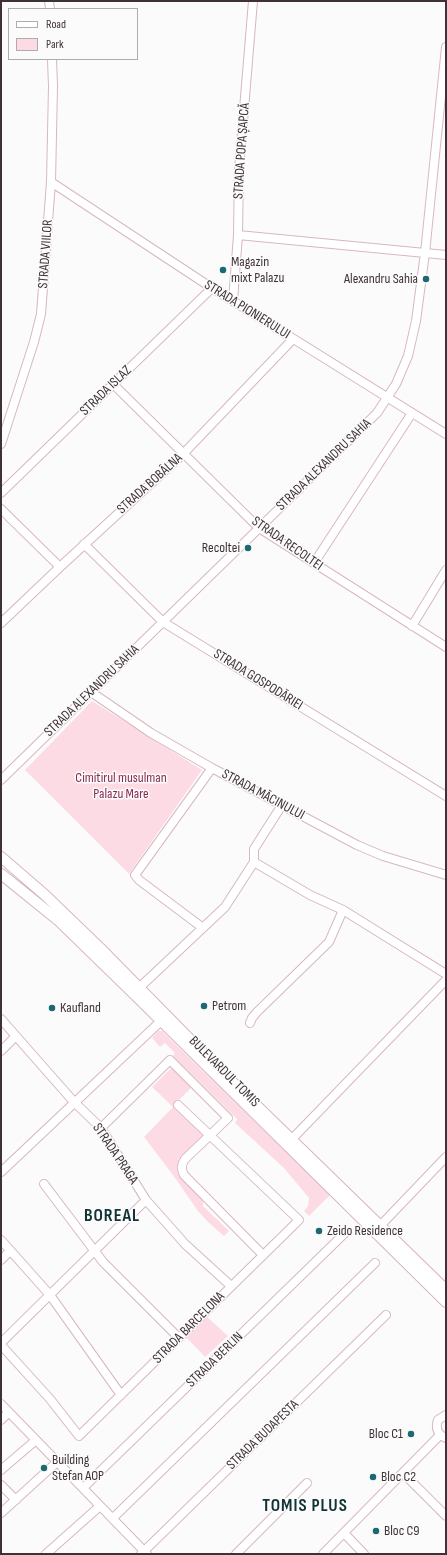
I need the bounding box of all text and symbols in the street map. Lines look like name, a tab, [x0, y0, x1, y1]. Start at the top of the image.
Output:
legend	[8, 8, 138, 60]
text: Road	[46, 17, 66, 32]
text: Park	[46, 37, 64, 52]
street label: STRADA POPA ȘAPCĂ	[230, 102, 254, 200]
street label: STRADA VIILOR	[35, 219, 57, 289]
place label: Magazin mixt Palazu	[231, 254, 284, 286]
marker: Magazin mixt Palazu	[218, 265, 228, 275]
place label: Alexandru Sahia	[344, 271, 418, 287]
marker: Alexandru Sahia	[421, 274, 431, 284]
street label: STRADA PIONIERULUI	[201, 277, 293, 343]
street label: STRADA ISLAZ	[77, 362, 135, 420]
street label: STRADA ALEXANDRU SAHIA	[273, 415, 375, 515]
street label: STRADA BOBÂLNA	[114, 450, 186, 518]
street label: STRADA RECOLTEI	[248, 513, 326, 575]
place label: Recoltei	[202, 540, 240, 556]
marker: Recoltei	[243, 543, 253, 553]
street label: STRADA ALEXANDRU SAHIA	[41, 641, 143, 741]
street label: STRADA GOSPODĂRIEI	[210, 646, 306, 714]
street label: STRADA MĂCINULUI	[219, 766, 307, 824]
park label: Cimitirul musulman Palazu Mare	[75, 770, 167, 802]
place label: Petrom	[212, 998, 246, 1014]
place label: Kaufland	[60, 1000, 101, 1016]
marker: Petrom	[199, 1001, 209, 1011]
marker: Kaufland	[47, 1003, 57, 1013]
street label: BULEVARDUL TOMIS	[185, 1033, 263, 1111]
street label: STRADA PRAGA	[88, 1120, 142, 1188]
district label: BOREAL	[84, 1205, 140, 1227]
place label: Zeido Residence	[327, 1223, 403, 1239]
marker: Zeido Residence	[314, 1226, 324, 1236]
street label: STRADA BARCELONA	[149, 1288, 229, 1368]
street label: STRADA BERLIN	[183, 1329, 247, 1391]
street label: STRADA BUDAPESTA	[224, 1397, 302, 1473]
place label: Bloc C1	[369, 1426, 403, 1442]
marker: Bloc C1	[406, 1429, 416, 1439]
place label: Building Stefan AOP	[52, 1452, 104, 1484]
marker: Building Stefan AOP	[39, 1463, 49, 1473]
place label: Bloc C2	[381, 1469, 416, 1485]
marker: Bloc C2	[368, 1472, 378, 1482]
district label: TOMIS PLUS	[262, 1495, 348, 1517]
place label: Bloc C9	[384, 1523, 419, 1539]
marker: Bloc C9	[371, 1526, 381, 1536]

